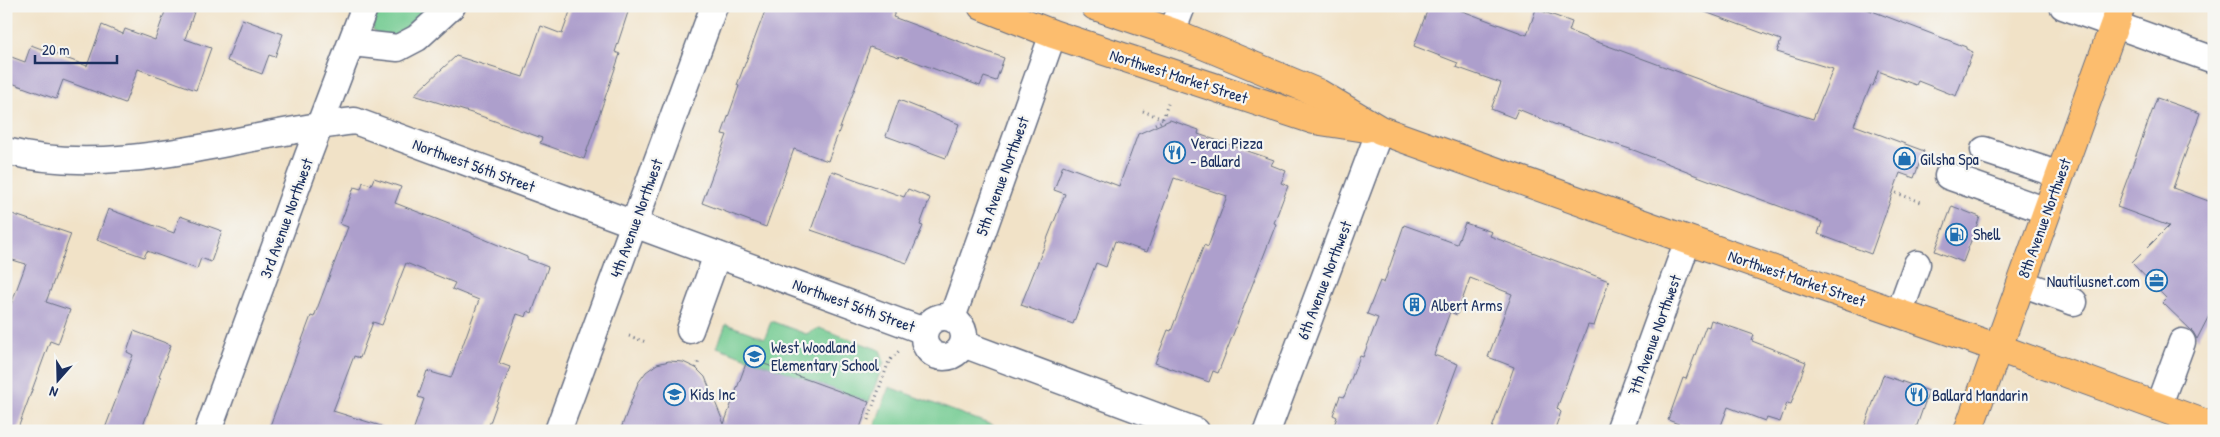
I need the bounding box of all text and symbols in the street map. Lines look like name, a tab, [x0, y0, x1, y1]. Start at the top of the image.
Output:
scale bar	[35, 32, 118, 64]
text: 20 m	[42, 39, 69, 60]
street label: Northwest Market Street	[1107, 43, 1251, 109]
street label: 5th Avenue Northwest	[970, 113, 1034, 239]
place label: Veraci Pizza - Ballard	[1190, 132, 1263, 172]
street label: Northwest 56th Street	[410, 133, 539, 198]
restaurant icon: Veraci Pizza - Ballard	[1162, 140, 1186, 164]
shop icon: Gilsha Spa	[1892, 147, 1916, 171]
place label: Gilsha Spa	[1920, 148, 1979, 170]
street label: 3rd Avenue Northwest	[254, 154, 318, 281]
street label: 4th Avenue Northwest	[604, 155, 668, 280]
street label: 8th Avenue Northwest	[2012, 155, 2076, 281]
street label: 6th Avenue Northwest	[1291, 217, 1357, 342]
fuel station icon: Shell	[1945, 222, 1969, 246]
place label: Shell	[1973, 223, 2000, 245]
street label: Northwest Market Street	[1725, 244, 1869, 312]
office icon: Nautilusnet.com	[2144, 269, 2168, 293]
place label: Nautilusnet.com	[2047, 270, 2140, 292]
street label: 7th Avenue Northwest	[1622, 271, 1686, 398]
street label: Northwest 56th Street	[790, 273, 919, 338]
building icon: Albert Arms	[1403, 293, 1427, 317]
place label: Albert Arms	[1431, 294, 1502, 316]
place label: West Woodland Elementary School	[771, 336, 880, 376]
school or university icon: West Woodland Elementary School	[743, 344, 767, 368]
north arrow	[32, 354, 82, 404]
text: N	[46, 382, 60, 403]
school or university icon: Kids Inc	[662, 382, 686, 406]
place label: Kids Inc	[690, 383, 736, 405]
restaurant icon: Ballard Mandarin	[1904, 383, 1928, 407]
place label: Ballard Mandarin	[1932, 384, 2028, 406]

